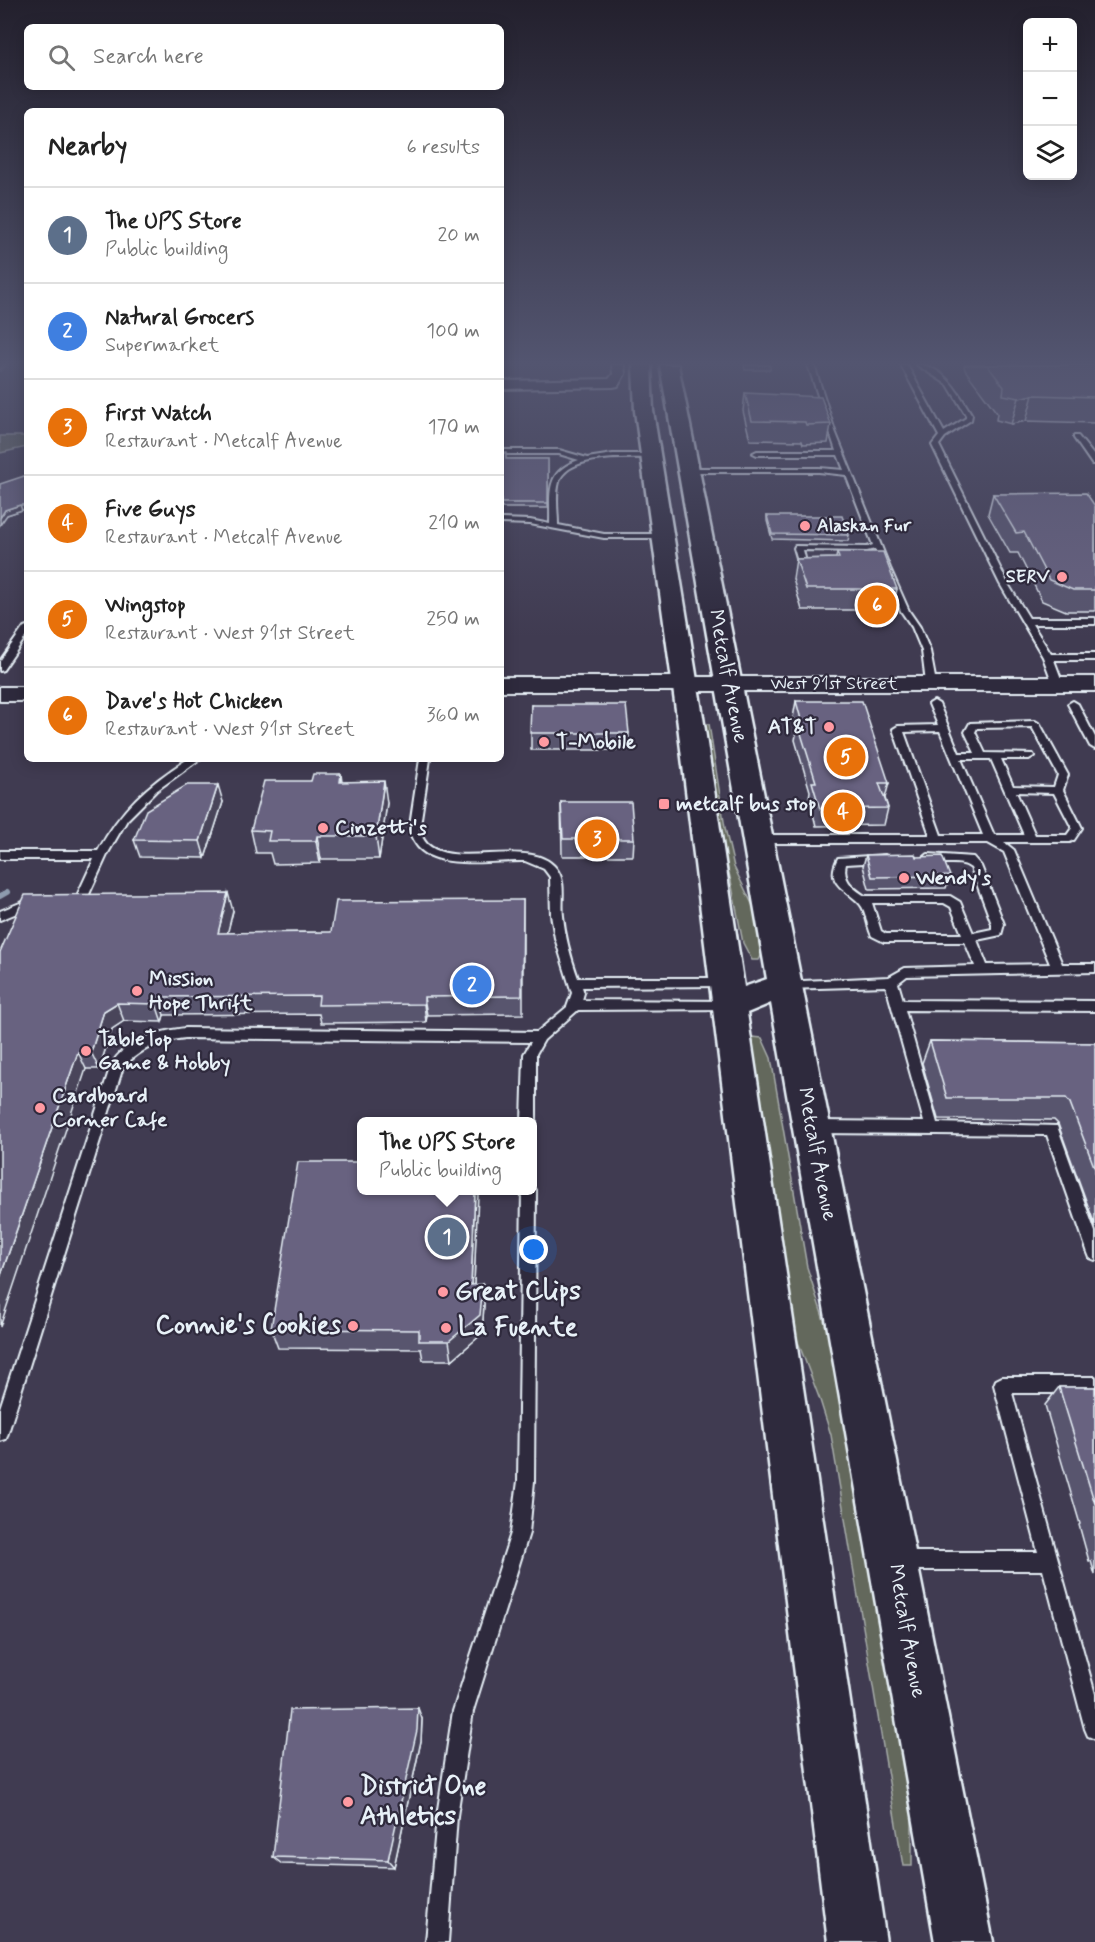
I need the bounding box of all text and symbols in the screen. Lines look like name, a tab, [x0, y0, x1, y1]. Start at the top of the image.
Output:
map controls	[1023, 18, 1077, 180]
button: +	[1023, 18, 1077, 72]
search box	[24, 24, 504, 90]
icon: search	[45, 41, 78, 74]
text: Search here	[93, 43, 204, 71]
button: −	[1023, 72, 1077, 126]
button: layers	[1023, 126, 1077, 180]
text: Nearby	[48, 130, 127, 164]
text: 6 results	[407, 134, 480, 161]
text: The UPS Store	[105, 208, 242, 236]
text: 1	[63, 222, 72, 249]
text: 20 m	[437, 222, 480, 249]
text: Public building	[105, 236, 228, 263]
text: Natural Grocers	[105, 304, 254, 332]
text: 2	[63, 318, 72, 345]
text: 100 m	[426, 318, 480, 345]
text: Supermarket	[105, 332, 219, 359]
text: First Watch	[105, 400, 212, 428]
text: 3	[63, 414, 72, 441]
text: 170 m	[428, 414, 480, 441]
text: Restaurant · Metcalf Avenue	[105, 428, 342, 455]
text: Five Guys	[105, 496, 196, 524]
text: 4	[62, 510, 73, 537]
text: 210 m	[428, 510, 480, 537]
place label: Alaskan Fur	[817, 514, 912, 538]
marker: Alaskan Fur	[798, 519, 812, 533]
text: Restaurant · Metcalf Avenue	[105, 524, 342, 551]
place label: SERV	[1006, 565, 1050, 589]
marker: SERV	[1055, 570, 1069, 584]
pin: 6	[858, 582, 896, 628]
text: Wingstop	[105, 592, 186, 620]
text: 5	[62, 606, 74, 633]
text: 250 m	[426, 606, 480, 633]
street label: Metcalf Avenue	[701, 607, 755, 745]
text: Restaurant · West 91st Street	[105, 620, 355, 647]
street label: West 91st Street	[770, 672, 898, 696]
text: Dave's Hot Chicken	[105, 688, 283, 716]
text: 6	[62, 702, 73, 729]
text: 360 m	[427, 702, 480, 729]
place label: AT&T	[768, 713, 817, 741]
text: Restaurant · West 91st Street	[105, 716, 355, 743]
marker: AT&T	[822, 720, 836, 734]
place label: T-Mobile	[556, 728, 636, 756]
pin: 5	[826, 734, 866, 780]
marker: T-Mobile	[537, 735, 551, 749]
place label: metcalf bus stop	[676, 790, 817, 818]
pin: 4	[824, 790, 862, 834]
marker: metcalf bus stop	[657, 797, 671, 811]
place label: Cinzetti's	[335, 814, 428, 842]
pin: 3	[578, 816, 616, 862]
marker: Cinzetti's	[316, 821, 330, 835]
place label: Wendy's	[915, 864, 992, 892]
marker: Wendy's	[897, 871, 911, 885]
pin: 2	[452, 962, 492, 1008]
place label: Mission Hope Thrift	[149, 965, 253, 1017]
marker: Mission Hope Thrift	[130, 984, 144, 998]
place label: TableTop Game & Hobby	[98, 1025, 231, 1077]
marker: TableTop Game & Hobby	[79, 1044, 93, 1058]
place label: Cardboard Corner Cafe	[52, 1082, 168, 1134]
street label: Metcalf Avenue	[790, 1085, 844, 1223]
marker: Cardboard Corner Cafe	[33, 1101, 47, 1115]
popup	[357, 1117, 537, 1195]
text: The UPS Store	[379, 1129, 515, 1157]
text: Public building	[379, 1157, 502, 1184]
pin: 1	[428, 1214, 466, 1260]
your location	[519, 1235, 548, 1264]
place label: Great Clips	[455, 1275, 581, 1309]
marker: Great Clips	[436, 1285, 450, 1299]
place label: Connie's Cookies	[155, 1309, 342, 1343]
place label: La Fuente	[458, 1311, 578, 1345]
marker: Connie's Cookies	[346, 1319, 360, 1333]
marker: La Fuente	[439, 1321, 453, 1335]
street label: Metcalf Avenue	[881, 1562, 933, 1700]
place label: District One Athletics	[360, 1770, 487, 1834]
marker: District One Athletics	[341, 1795, 355, 1809]

